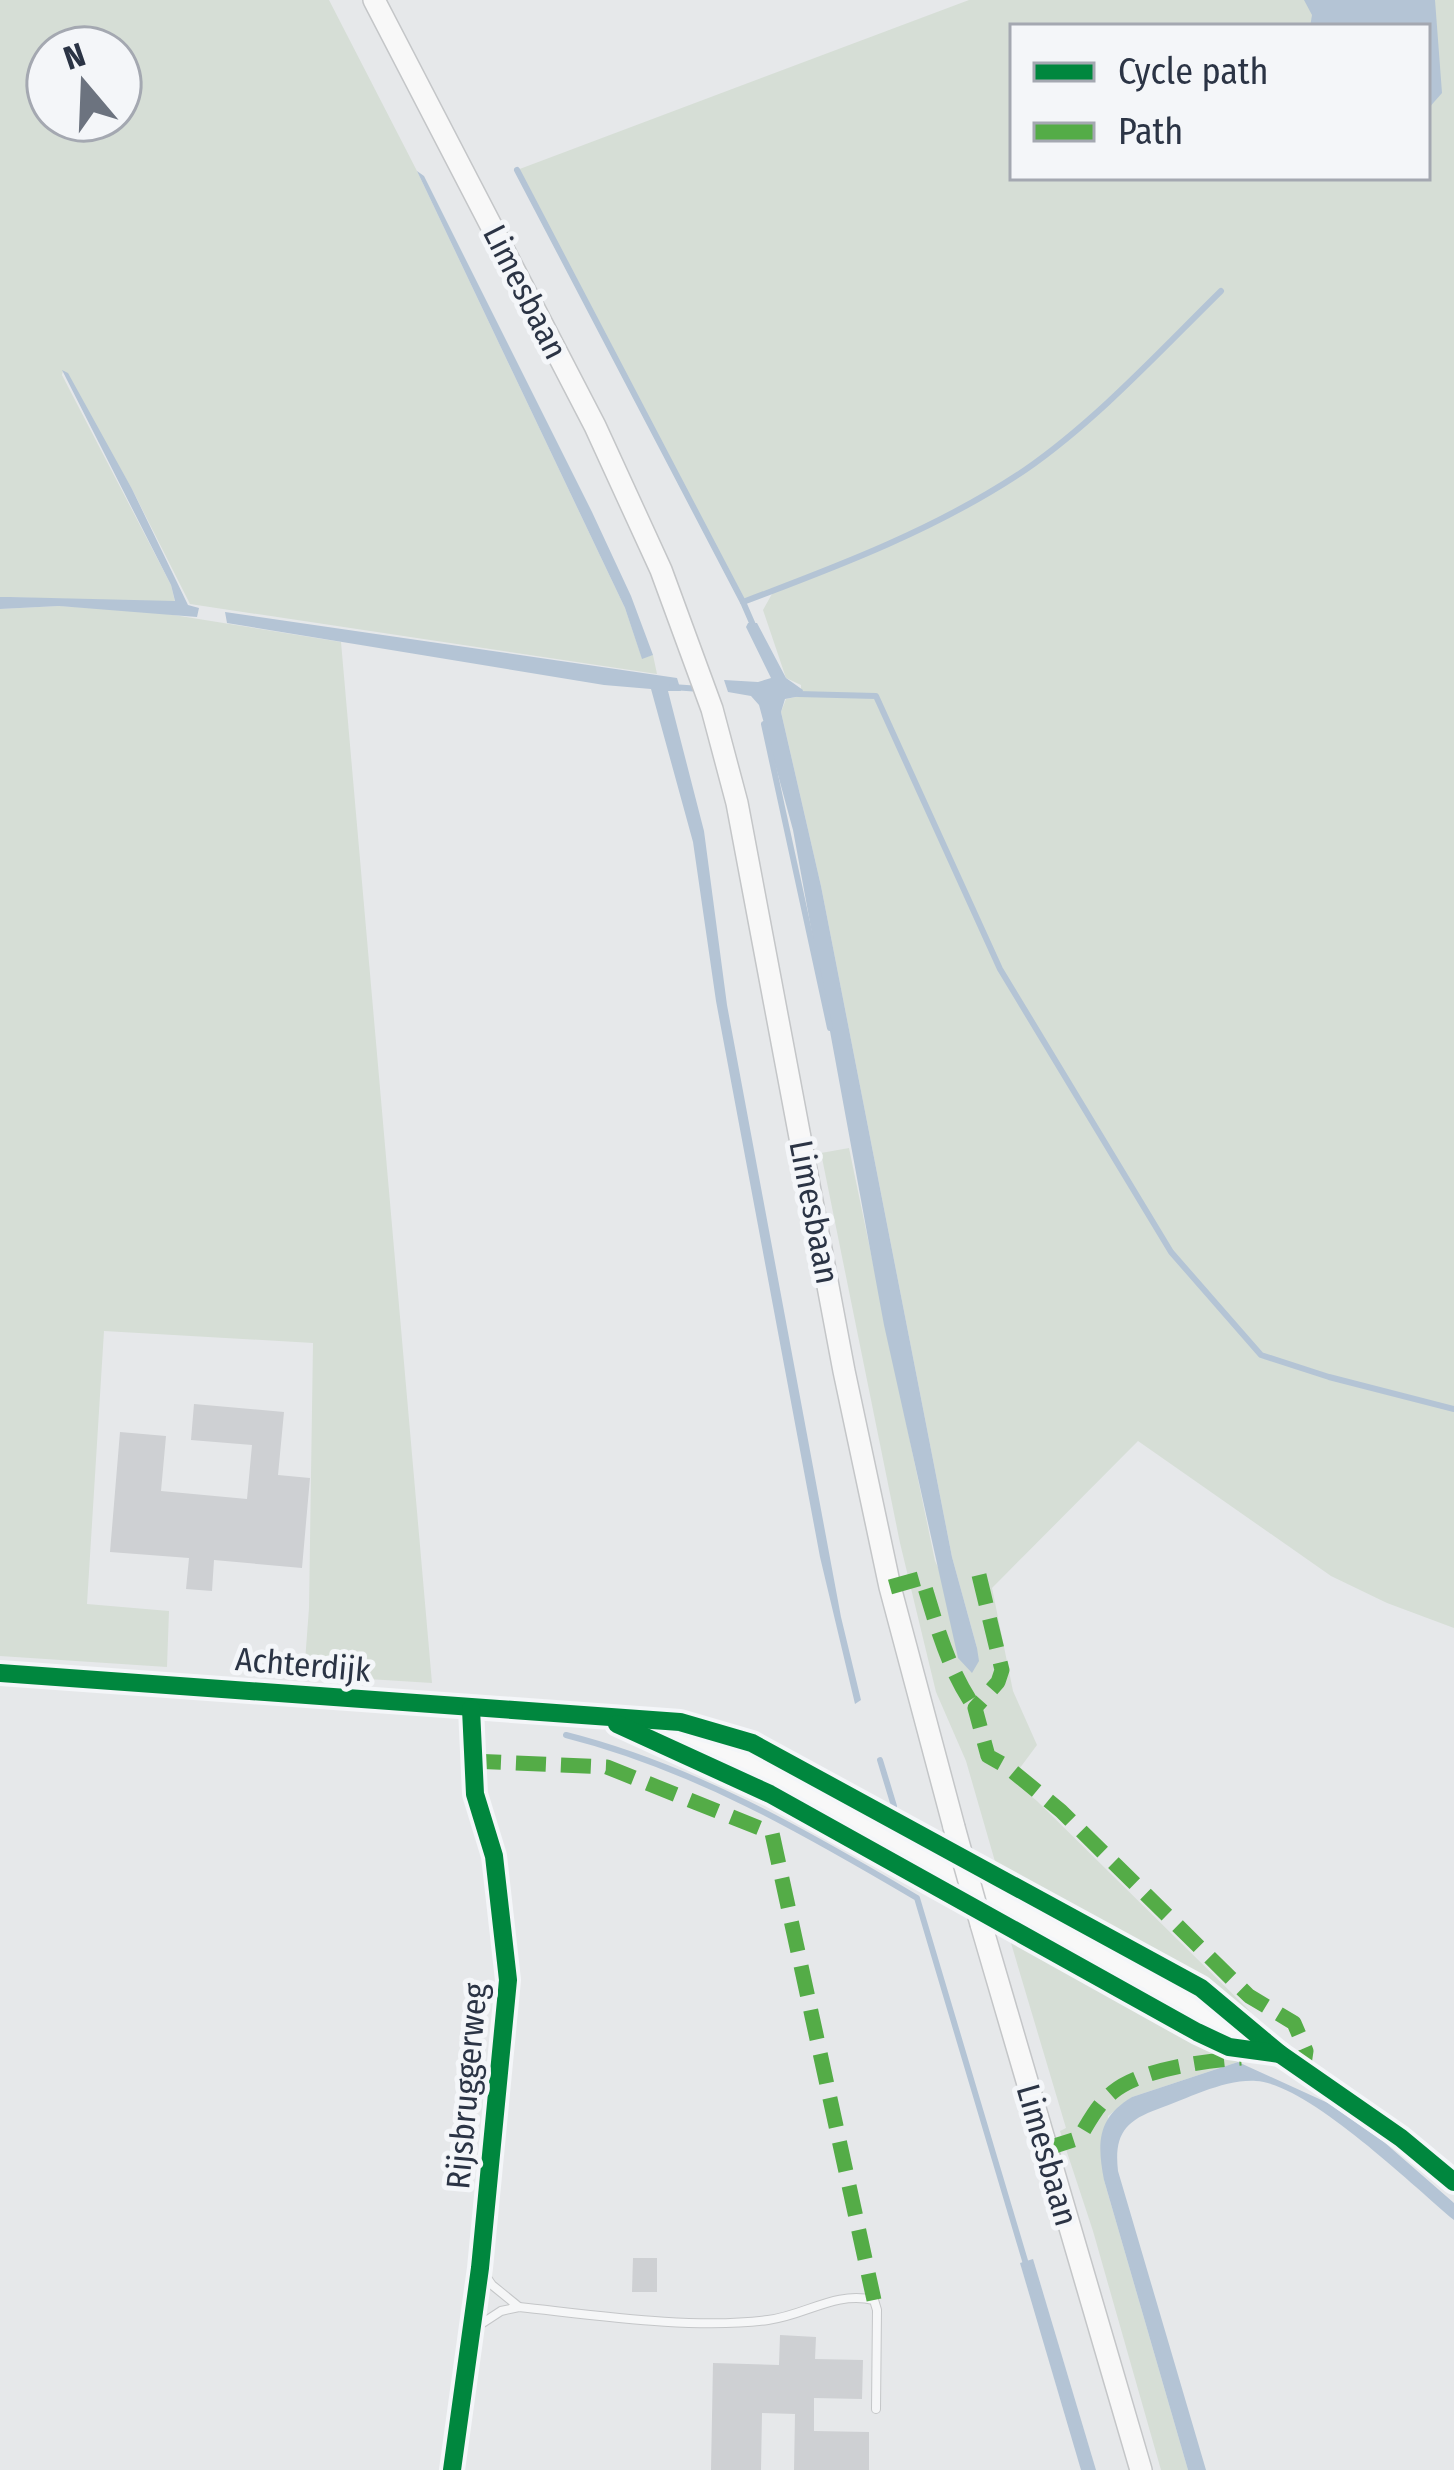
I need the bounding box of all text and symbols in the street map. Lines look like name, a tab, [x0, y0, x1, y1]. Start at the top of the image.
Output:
north arrow	[24, 24, 144, 144]
legend	[1010, 24, 1430, 180]
text: N	[59, 34, 90, 79]
text: Cycle path	[1118, 50, 1269, 94]
text: Path	[1118, 110, 1183, 154]
street label: Limesbaan	[474, 218, 576, 366]
street label: Limesbaan	[780, 1137, 848, 1287]
street label: Achterdijk	[234, 1639, 373, 1691]
street label: Rijsbruggerweg	[438, 1981, 496, 2191]
street label: Limesbaan	[1008, 2080, 1086, 2230]

